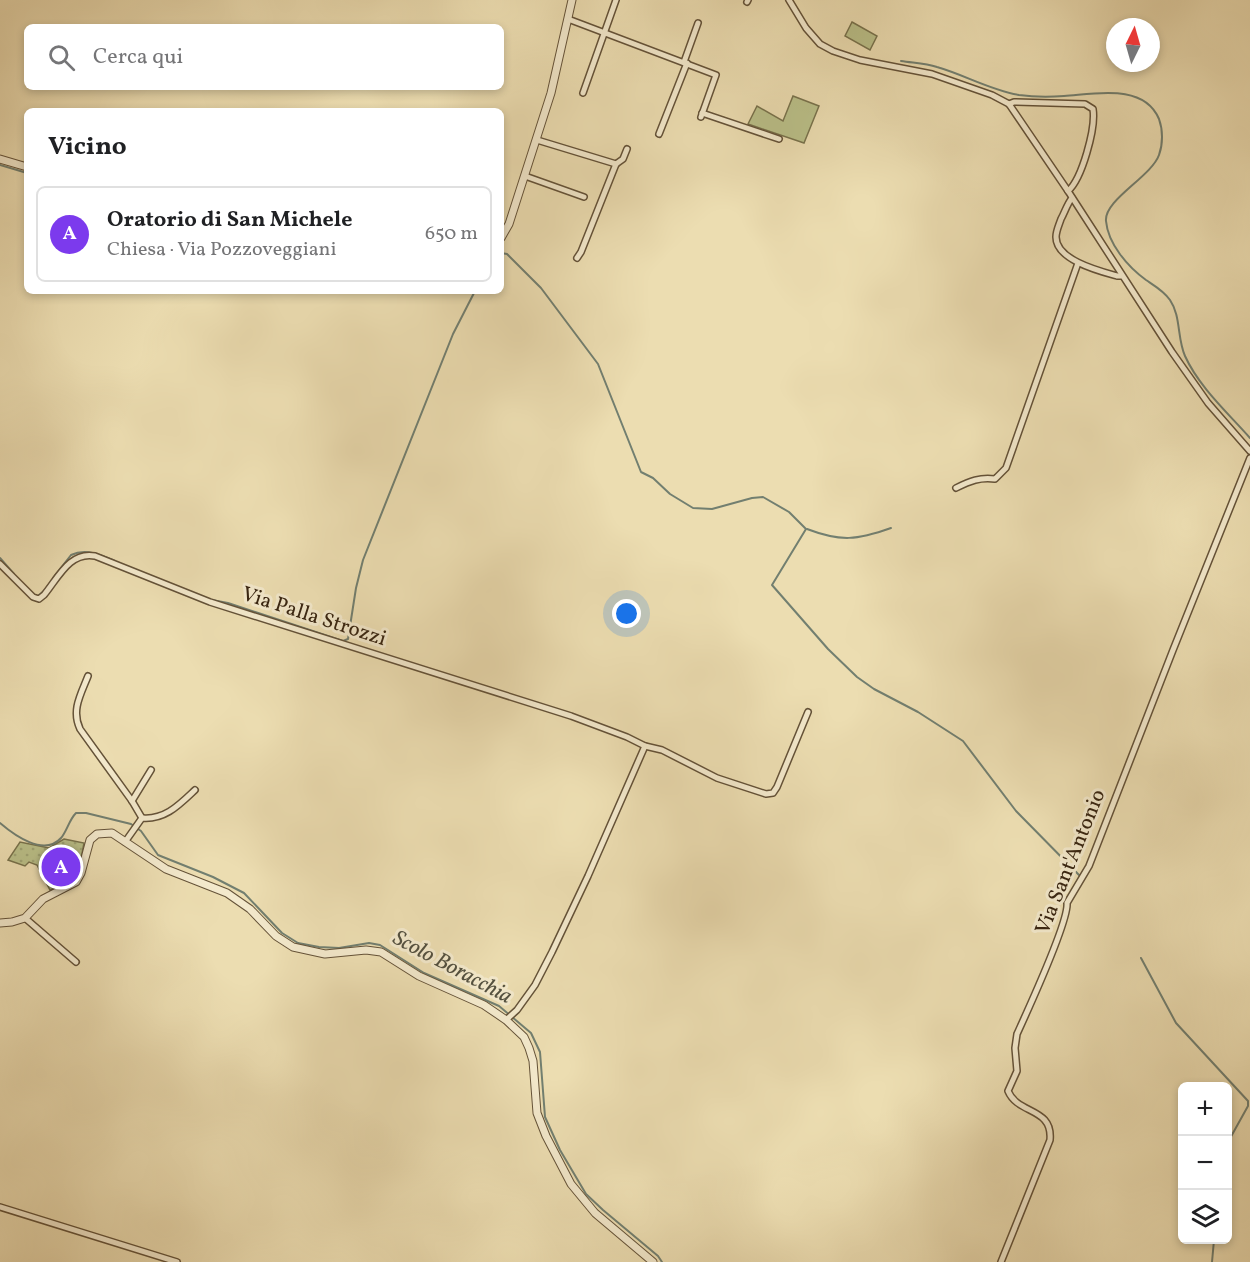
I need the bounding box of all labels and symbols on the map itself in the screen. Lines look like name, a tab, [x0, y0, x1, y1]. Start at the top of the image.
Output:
north arrow	[1106, 18, 1160, 72]
street label: Via Palla Strozzi	[238, 580, 390, 654]
your location	[612, 599, 641, 628]
street label: Via Sant'Antonio	[1029, 785, 1113, 939]
pin: A	[42, 844, 80, 890]
water label: Scolo Boracchia	[387, 923, 517, 1013]

